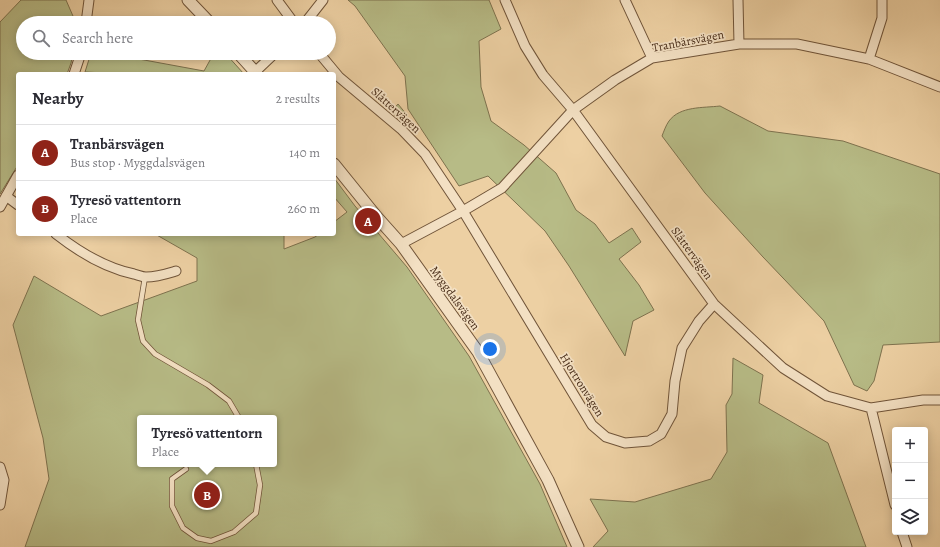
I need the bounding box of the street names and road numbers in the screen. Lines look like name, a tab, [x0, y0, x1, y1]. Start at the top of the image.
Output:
street label: Tranbärsvägen	[651, 26, 726, 56]
street label: Slåttervägen	[368, 83, 425, 137]
street label: Slåttervägen	[667, 223, 717, 283]
street label: Myggdalsvägen	[426, 263, 484, 334]
street label: Hjortronvägen	[556, 350, 608, 420]

